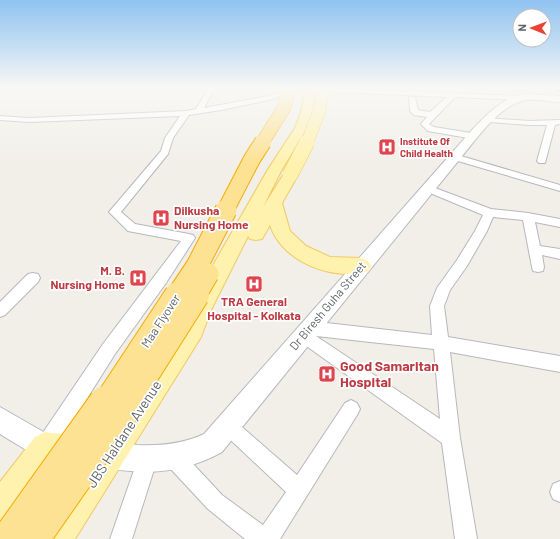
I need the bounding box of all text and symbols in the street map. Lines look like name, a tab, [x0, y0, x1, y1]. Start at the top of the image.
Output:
north arrow	[512, 8, 552, 48]
text: N	[515, 24, 528, 32]
place label: Institute Of Child Health	[400, 135, 453, 159]
hospital icon: Institute Of Child Health	[377, 137, 397, 157]
place label: Dilkusha Nursing Home	[174, 203, 249, 231]
hospital icon: Dilkusha Nursing Home	[151, 208, 171, 228]
street label: Dr Biresh Guha Street	[286, 258, 368, 353]
place label: M. B. Nursing Home	[51, 263, 125, 291]
hospital icon: M. B. Nursing Home	[128, 268, 148, 288]
hospital icon: TRA General Hospital - Kolkata	[244, 274, 264, 294]
street label: Maa Flyover	[138, 291, 183, 350]
place label: TRA General Hospital - Kolkata	[207, 294, 301, 322]
place label: Good Samaritan Hospital	[340, 357, 439, 390]
hospital icon: Good Samaritan Hospital	[317, 364, 337, 384]
street label: JBS Haldane Avenue	[83, 377, 165, 491]

